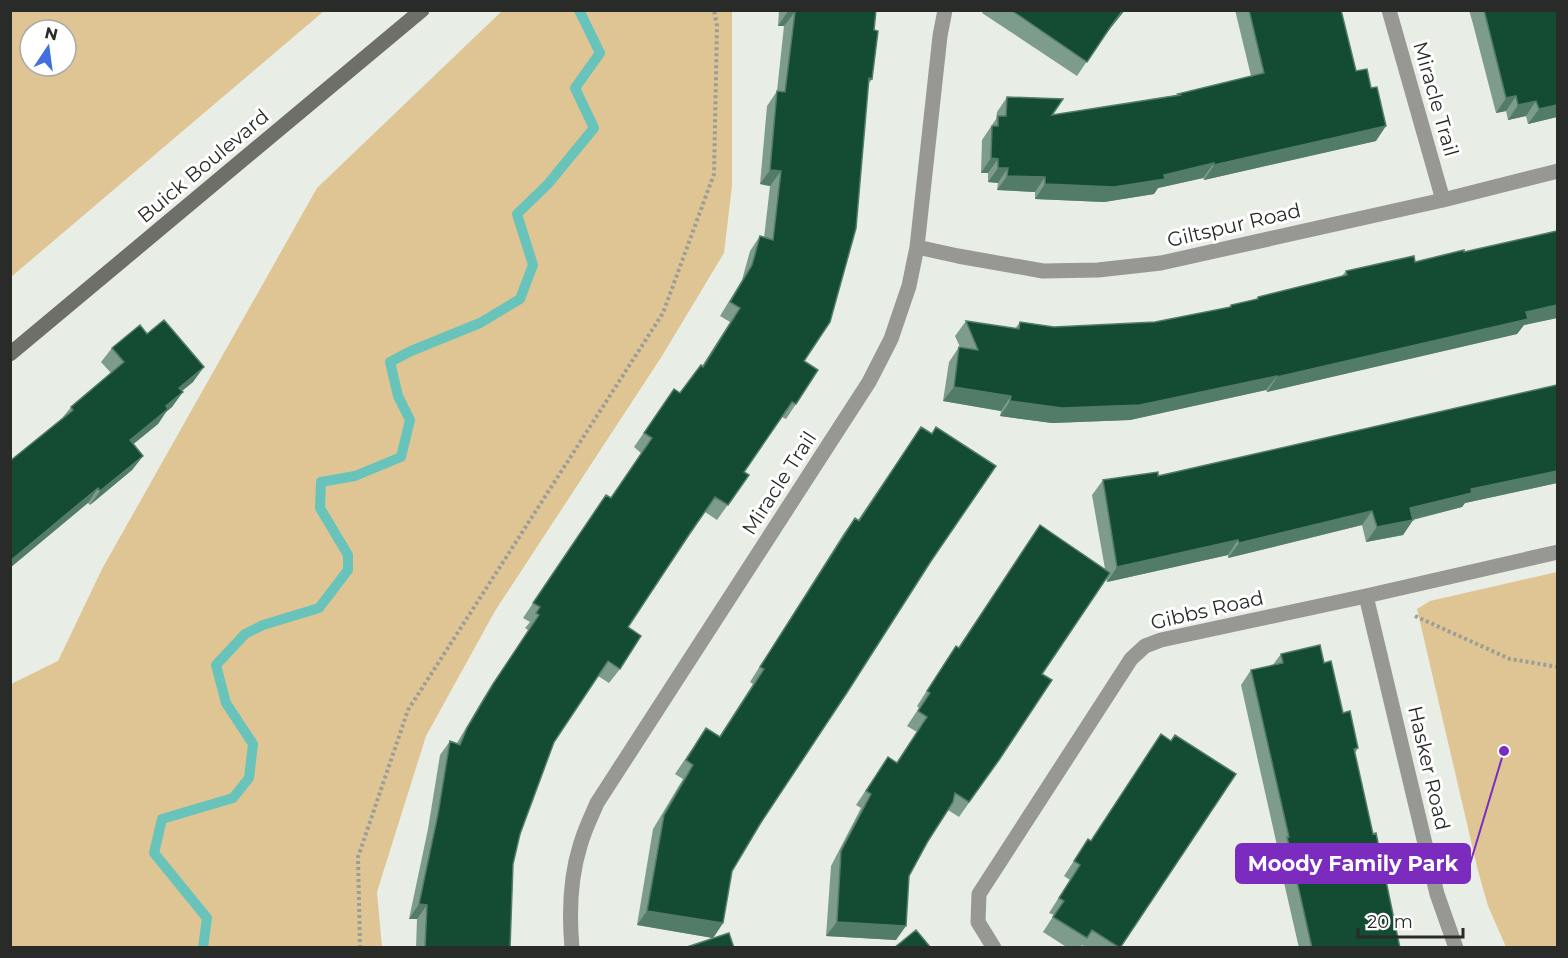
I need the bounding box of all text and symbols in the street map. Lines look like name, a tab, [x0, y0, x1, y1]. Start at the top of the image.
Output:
north arrow	[18, 18, 78, 78]
text: N	[43, 23, 60, 45]
street label: Miracle Trail	[1408, 39, 1464, 159]
street label: Buick Boulevard	[132, 104, 274, 228]
street label: Giltspur Road	[1165, 198, 1303, 252]
street label: Miracle Trail	[737, 427, 821, 539]
street label: Gibbs Road	[1148, 585, 1266, 635]
street label: Hasker Road	[1403, 703, 1455, 833]
callout: Moody Family Park	[1236, 844, 1470, 883]
text: Moody Family Park	[1248, 851, 1459, 876]
scale bar	[1358, 901, 1463, 939]
text: 20 m	[1367, 911, 1413, 933]

